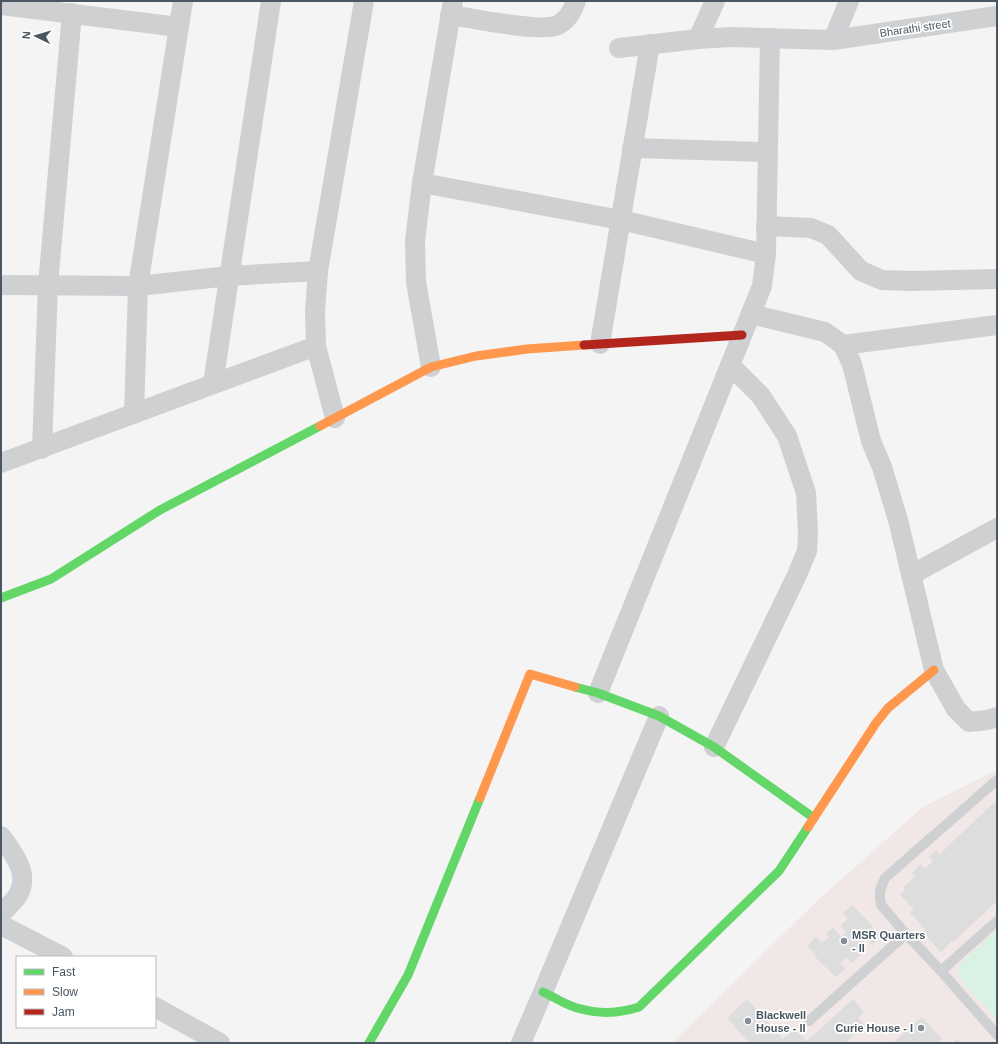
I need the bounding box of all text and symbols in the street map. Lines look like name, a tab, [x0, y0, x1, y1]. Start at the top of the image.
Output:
north arrow	[16, 16, 56, 56]
street label: Bharathi street	[879, 17, 951, 39]
text: N	[20, 31, 32, 40]
place label: MSR Quarters - II	[852, 929, 925, 954]
marker: MSR Quarters - II	[839, 936, 849, 946]
legend	[16, 956, 156, 1028]
text: Fast	[52, 965, 76, 979]
text: Slow	[52, 985, 78, 999]
text: Jam	[52, 1005, 75, 1019]
place label: Blackwell House - II	[756, 1009, 806, 1034]
marker: Blackwell House - II	[743, 1016, 753, 1026]
place label: Curie House - I	[835, 1022, 913, 1034]
marker: Curie House - I	[916, 1023, 926, 1033]

